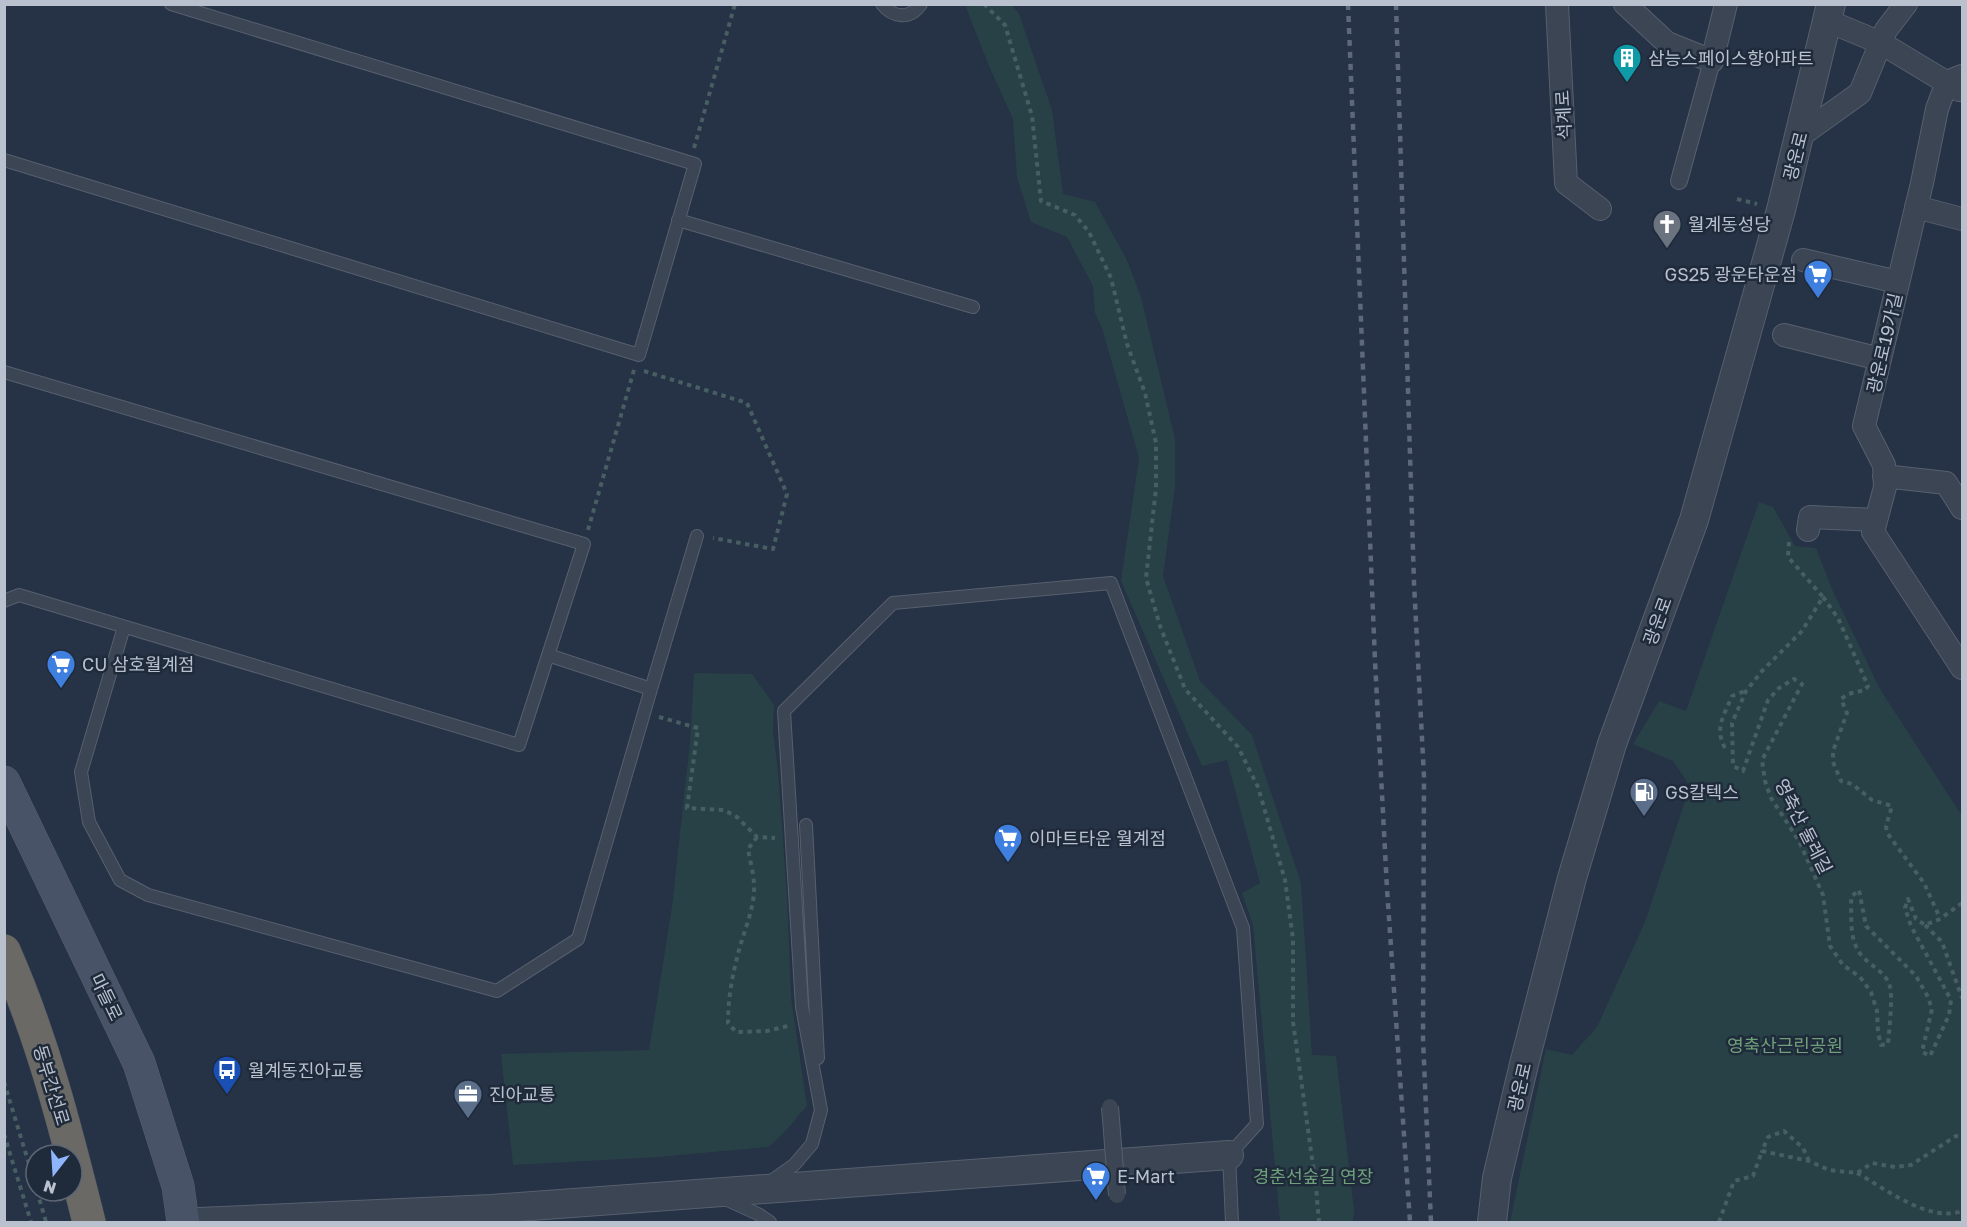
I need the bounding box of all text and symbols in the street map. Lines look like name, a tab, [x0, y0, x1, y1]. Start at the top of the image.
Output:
building icon: 삼능스페이스향아파트	[1611, 42, 1643, 84]
place label: 삼능스페이스향아파트	[1648, 47, 1814, 69]
street label: 석계로	[1551, 90, 1575, 140]
street label: 광운로	[1778, 129, 1812, 183]
church icon: 월계동성당	[1651, 208, 1683, 250]
place label: 월계동성당	[1688, 213, 1771, 235]
supermarket icon: GS25 광운타운점	[1802, 258, 1834, 300]
place label: GS25 광운타운점	[1665, 263, 1797, 285]
street label: 광운로19가길	[1862, 291, 1906, 395]
street label: 광운로	[1638, 594, 1676, 648]
supermarket icon: CU 삼호월계점	[45, 648, 77, 690]
place label: CU 삼호월계점	[82, 653, 195, 675]
street label: 영축산 둘레길	[1771, 775, 1837, 877]
fuel station icon: GS칼텍스	[1628, 776, 1660, 818]
place label: GS칼텍스	[1665, 781, 1739, 803]
supermarket icon: 이마트타운 월계점	[992, 822, 1024, 864]
place label: 이마트타운 월계점	[1029, 827, 1166, 849]
street label: 마들로	[86, 970, 128, 1024]
park label: 영축산근린공원	[1727, 1034, 1843, 1056]
street label: 동부간선로	[29, 1042, 75, 1128]
bus stop icon: 월계동진아교통	[211, 1054, 243, 1096]
place label: 월계동진아교통	[248, 1059, 364, 1081]
street label: 광운로	[1503, 1060, 1535, 1114]
office icon: 진아교통	[452, 1078, 484, 1120]
place label: 진아교통	[489, 1083, 555, 1105]
north arrow	[24, 1143, 84, 1203]
supermarket icon: E-Mart	[1080, 1160, 1112, 1202]
place label: E-Mart	[1117, 1165, 1175, 1187]
park label: 경춘선숲길 연장	[1253, 1165, 1373, 1187]
text: N	[41, 1176, 58, 1199]

